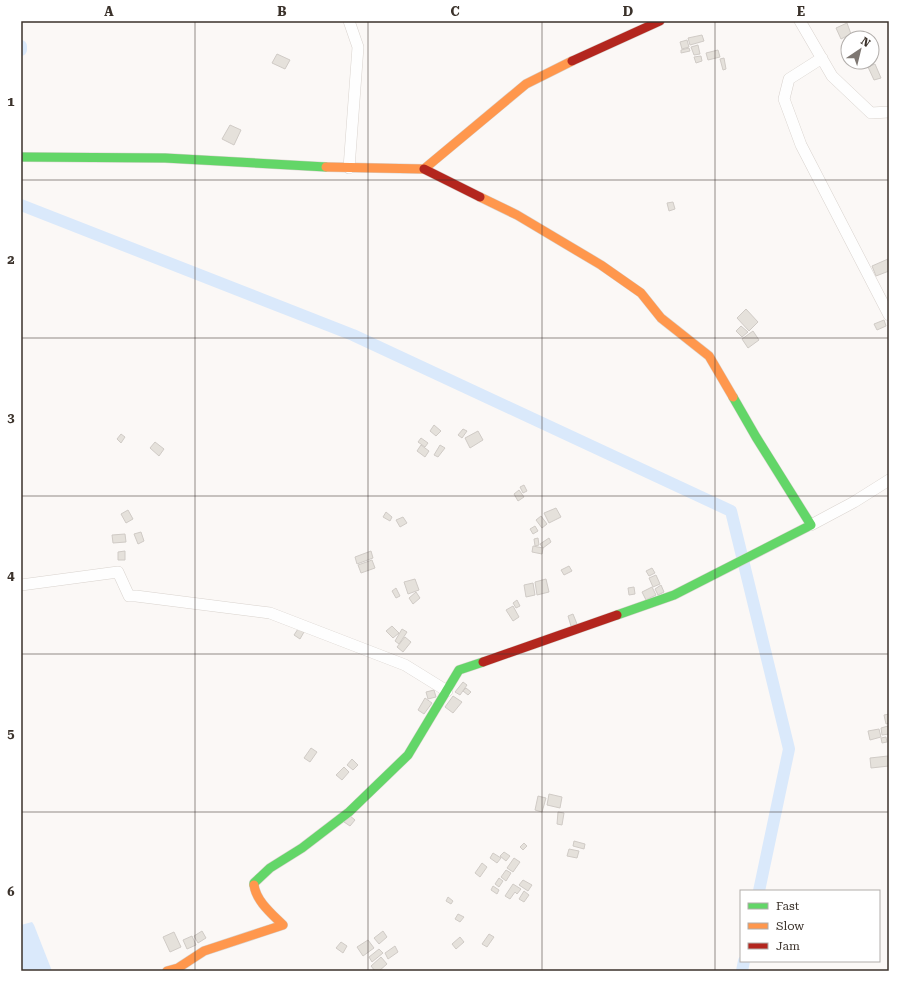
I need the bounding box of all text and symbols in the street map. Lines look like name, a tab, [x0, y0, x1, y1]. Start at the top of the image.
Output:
text: A	[104, 4, 114, 19]
text: B	[277, 4, 287, 19]
text: C	[450, 4, 460, 19]
text: D	[623, 4, 633, 19]
text: E	[797, 4, 805, 19]
north arrow	[840, 30, 880, 70]
text: N	[858, 34, 873, 50]
text: 1	[7, 94, 15, 109]
text: 2	[7, 252, 15, 267]
text: 3	[7, 410, 15, 425]
text: 4	[7, 568, 15, 583]
text: 5	[7, 726, 15, 741]
text: 6	[7, 884, 15, 899]
legend	[740, 890, 880, 962]
text: Fast	[776, 899, 800, 913]
text: Slow	[776, 919, 804, 933]
text: Jam	[776, 939, 800, 953]

